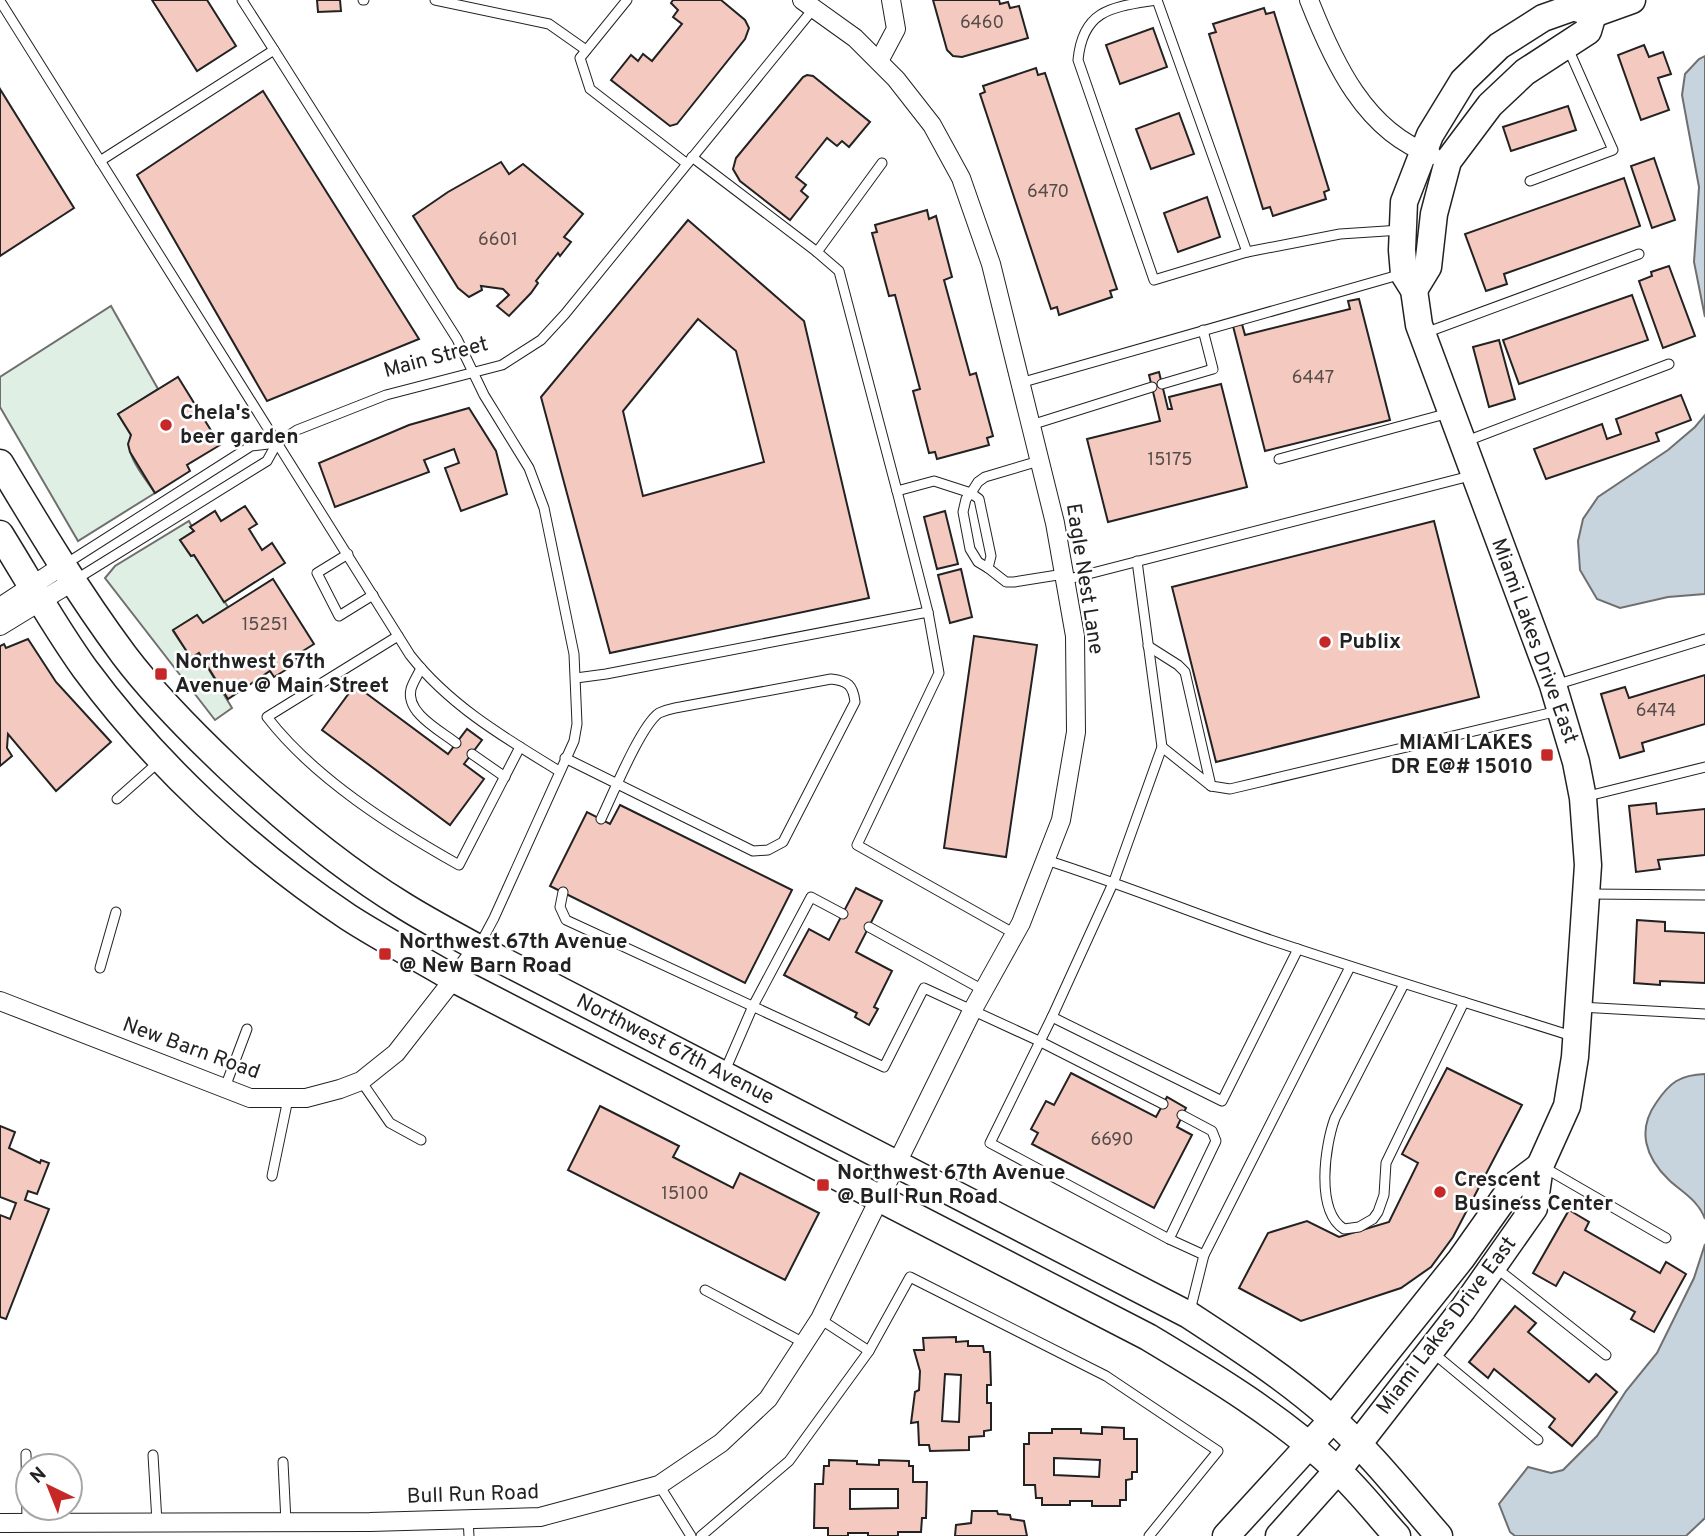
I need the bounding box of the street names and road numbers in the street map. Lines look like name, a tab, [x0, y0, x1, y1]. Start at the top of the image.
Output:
street label: Main Street	[381, 331, 491, 385]
street label: Eagle Nest Lane	[1059, 502, 1109, 656]
street label: Miami Lakes Drive East	[1484, 535, 1584, 747]
street label: Northwest 67th Avenue	[571, 988, 779, 1112]
street label: New Barn Road	[118, 1012, 264, 1086]
street label: Miami Lakes Drive East	[1371, 1231, 1523, 1421]
street label: Bull Run Road	[406, 1479, 540, 1511]

